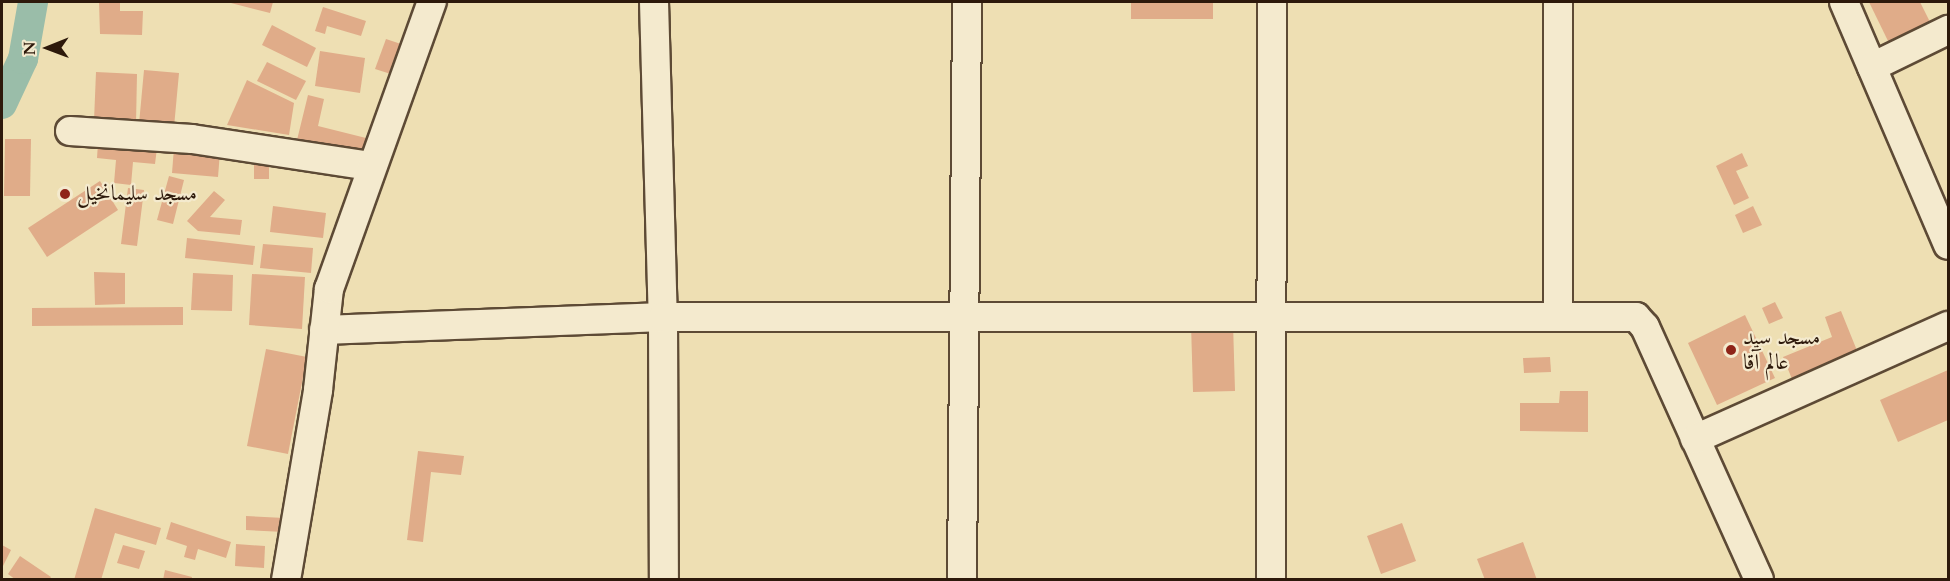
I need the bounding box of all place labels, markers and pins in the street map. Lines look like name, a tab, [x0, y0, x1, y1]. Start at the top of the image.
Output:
place label: مسجد سلیمانخیل	[77, 181, 197, 207]
marker: مسجد سلیمانخیل	[58, 187, 72, 201]
place label: مسجد سید عالم آقا	[1743, 324, 1820, 376]
marker: مسجد سید عالم آقا	[1724, 343, 1738, 357]

